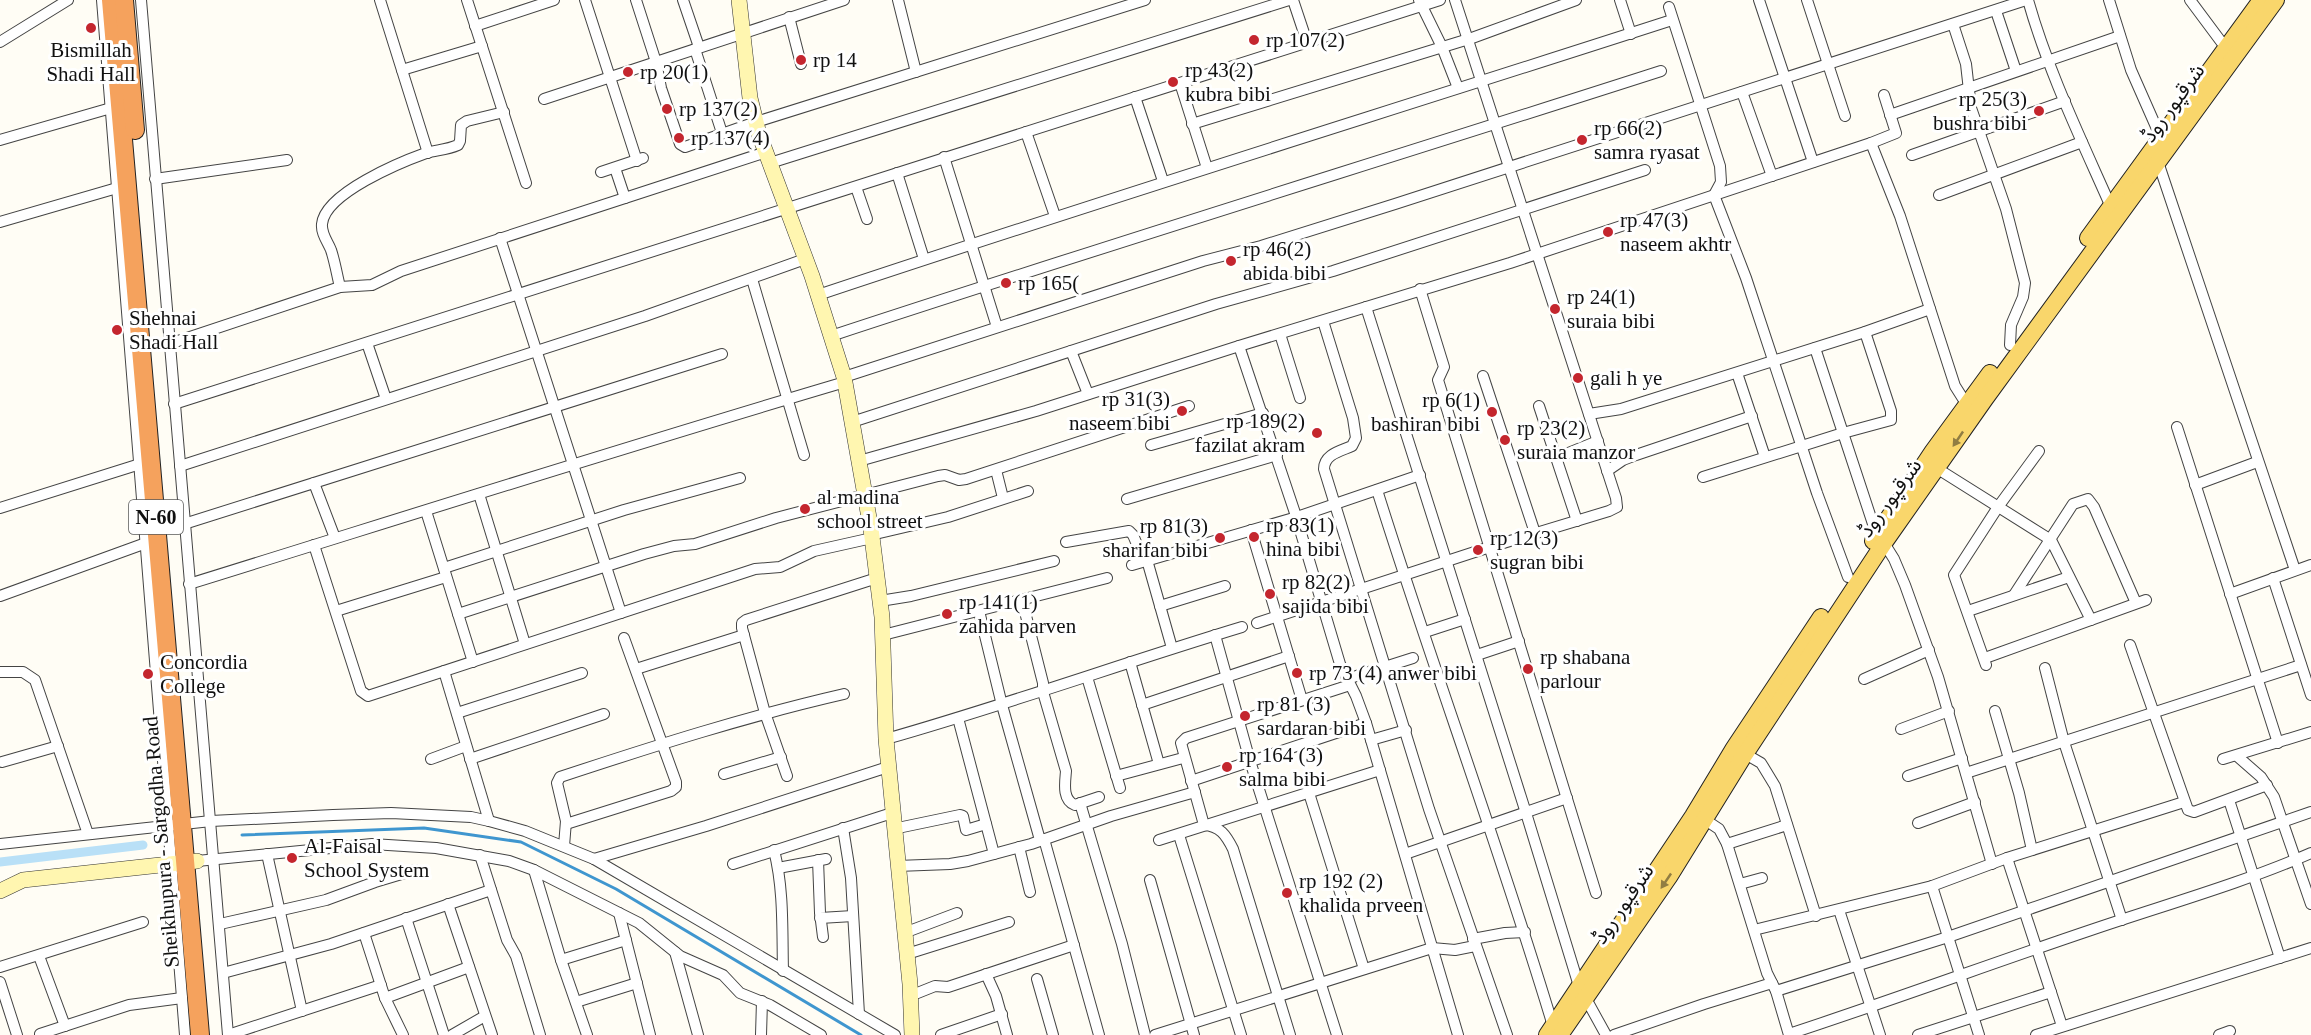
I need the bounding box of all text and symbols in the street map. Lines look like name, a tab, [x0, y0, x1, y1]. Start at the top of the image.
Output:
marker: Bismillah Shadi Hall	[84, 21, 98, 35]
place label: rp 107(2)	[1266, 28, 1345, 52]
marker: rp 107(2)	[1247, 33, 1261, 47]
place label: Bismillah Shadi Hall	[46, 38, 136, 86]
place label: rp 14	[813, 48, 857, 72]
marker: rp 14	[794, 53, 808, 67]
place label: rp 43(2) kubra bibi	[1185, 58, 1271, 106]
street label: شرقپور روڈ	[2136, 59, 2211, 148]
place label: rp 20(1)	[640, 60, 708, 84]
marker: rp 20(1)	[621, 65, 635, 79]
marker: rp 43(2) kubra bibi	[1166, 75, 1180, 89]
place label: rp 25(3) bushra bibi	[1933, 87, 2027, 135]
place label: rp 137(2)	[679, 97, 758, 121]
marker: rp 137(2)	[660, 102, 674, 116]
marker: rp 25(3) bushra bibi	[2032, 104, 2046, 118]
place label: rp 66(2) samra ryasat	[1594, 116, 1700, 164]
place label: rp 137(4)	[691, 126, 770, 150]
marker: rp 137(4)	[672, 131, 686, 145]
marker: rp 66(2) samra ryasat	[1575, 133, 1589, 147]
place label: rp 47(3) naseem akhtr	[1620, 208, 1731, 256]
marker: rp 47(3) naseem akhtr	[1601, 225, 1615, 239]
place label: rp 46(2) abida bibi	[1243, 237, 1327, 285]
marker: rp 46(2) abida bibi	[1224, 254, 1238, 268]
place label: rp 165(	[1018, 271, 1079, 295]
marker: rp 165(	[999, 276, 1013, 290]
place label: rp 24(1) suraia bibi	[1567, 285, 1655, 333]
marker: rp 24(1) suraia bibi	[1548, 302, 1562, 316]
place label: Shehnai Shadi Hall	[129, 306, 218, 354]
marker: Shehnai Shadi Hall	[110, 323, 124, 337]
place label: gali h ye	[1590, 366, 1662, 390]
marker: gali h ye	[1571, 371, 1585, 385]
place label: rp 31(3) naseem bibi	[1069, 387, 1170, 435]
place label: rp 6(1) bashiran bibi	[1371, 388, 1480, 436]
marker: rp 31(3) naseem bibi	[1175, 404, 1189, 418]
marker: rp 6(1) bashiran bibi	[1485, 405, 1499, 419]
place label: rp 189(2) fazilat akram	[1195, 409, 1305, 457]
place label: rp 23(2) suraia manzor	[1517, 416, 1635, 464]
marker: rp 189(2) fazilat akram	[1310, 426, 1324, 440]
one-way arrow	[1953, 430, 1964, 447]
marker: rp 23(2) suraia manzor	[1498, 433, 1512, 447]
street label: شرقپور روڈ	[1853, 454, 1928, 543]
place label: al madina school street	[817, 485, 923, 533]
road number: N-60	[129, 500, 183, 534]
marker: al madina school street	[798, 502, 812, 516]
place label: rp 83(1) hina bibi	[1266, 513, 1340, 561]
place label: rp 81(3) sharifan bibi	[1102, 514, 1208, 562]
place label: rp 12(3) sugran bibi	[1490, 526, 1584, 574]
marker: rp 83(1) hina bibi	[1247, 530, 1261, 544]
marker: rp 81(3) sharifan bibi	[1213, 531, 1227, 545]
marker: rp 12(3) sugran bibi	[1471, 543, 1485, 557]
place label: rp 82(2) sajida bibi	[1282, 570, 1369, 618]
marker: rp 82(2) sajida bibi	[1263, 587, 1277, 601]
place label: rp 141(1) zahida parven	[959, 590, 1077, 638]
marker: rp 141(1) zahida parven	[940, 607, 954, 621]
place label: rp shabana parlour	[1540, 645, 1631, 693]
place label: Concordia College	[160, 650, 248, 698]
place label: rp 73 (4) anwer bibi	[1309, 661, 1477, 685]
marker: rp shabana parlour	[1521, 662, 1535, 676]
marker: rp 73 (4) anwer bibi	[1290, 666, 1304, 680]
marker: Concordia College	[141, 667, 155, 681]
place label: rp 81 (3) sardaran bibi	[1257, 692, 1366, 740]
marker: rp 81 (3) sardaran bibi	[1238, 709, 1252, 723]
street label: Sheikhupura - Sargodha Road	[138, 715, 184, 969]
place label: rp 164 (3) salma bibi	[1239, 743, 1326, 791]
marker: rp 164 (3) salma bibi	[1220, 760, 1234, 774]
place label: Al-Faisal School System	[304, 834, 429, 882]
marker: Al-Faisal School System	[285, 851, 299, 865]
street label: شرقپور روڈ	[1588, 859, 1659, 949]
place label: rp 192 (2) khalida prveen	[1299, 869, 1424, 917]
one-way arrow	[1660, 873, 1671, 890]
marker: rp 192 (2) khalida prveen	[1280, 886, 1294, 900]

